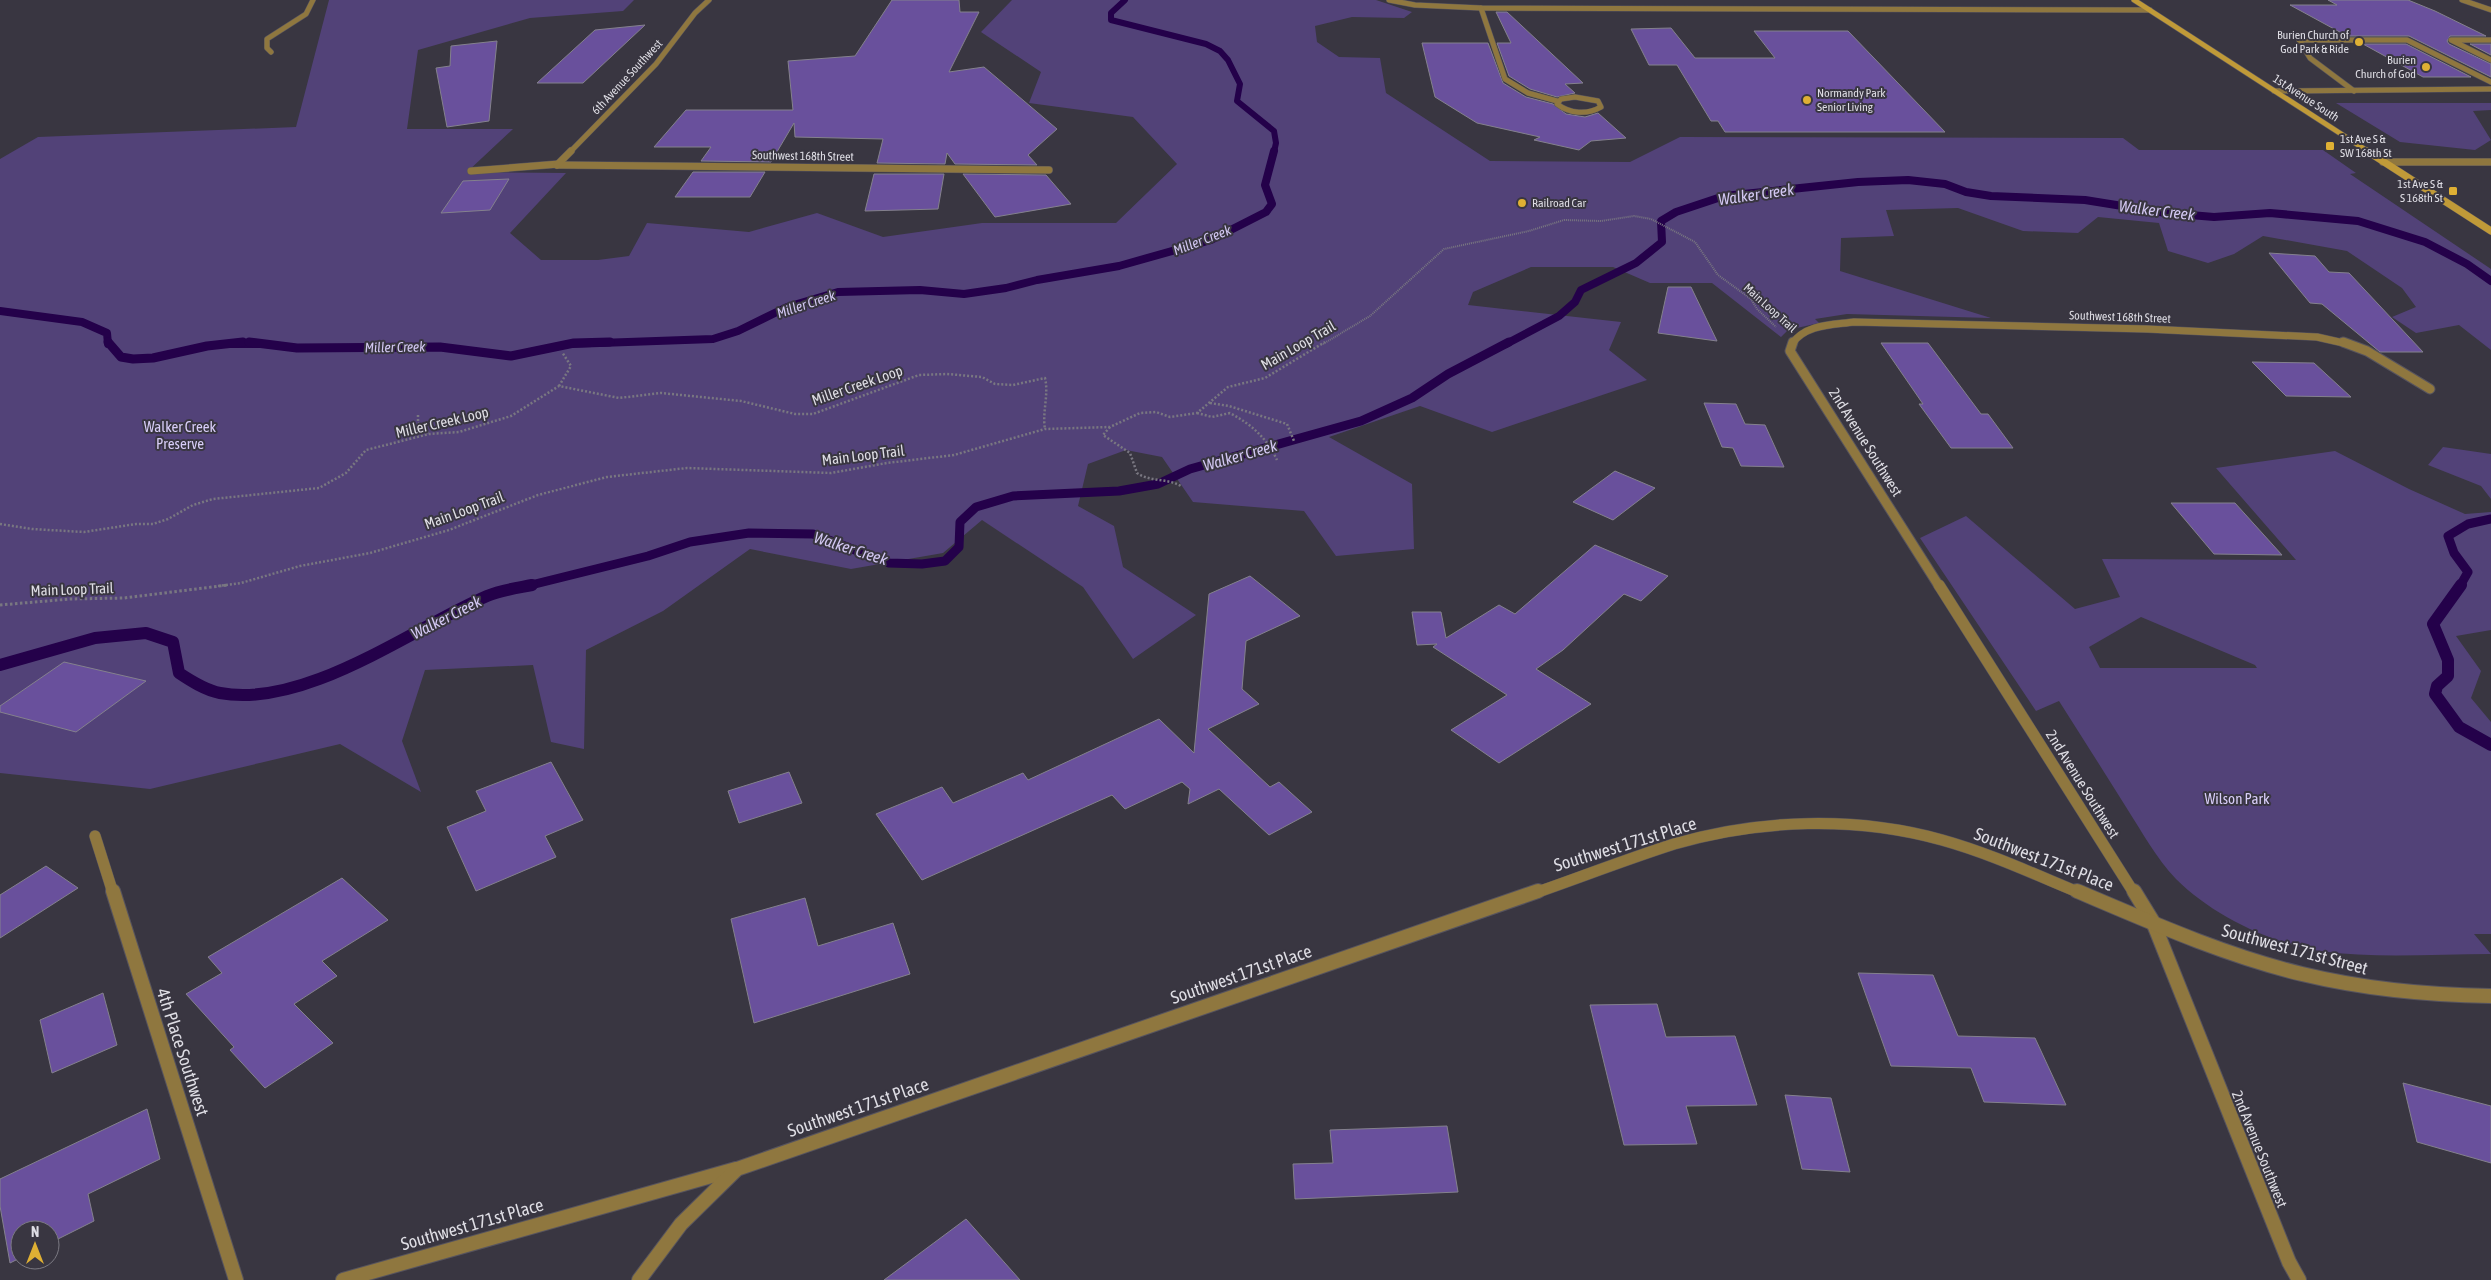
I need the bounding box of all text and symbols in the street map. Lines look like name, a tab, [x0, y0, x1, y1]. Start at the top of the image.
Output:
place label: Burien Church of God Park & Ride	[2277, 28, 2350, 56]
street label: 6th Avenue Southwest	[589, 36, 666, 117]
marker: Burien Church of God Park & Ride	[2353, 36, 2365, 48]
place label: Burien Church of God	[2355, 53, 2416, 81]
marker: Burien Church of God	[2420, 61, 2432, 73]
street label: 1st Avenue South	[2270, 72, 2342, 124]
place label: Normandy Park Senior Living	[1817, 86, 1886, 114]
marker: Normandy Park Senior Living	[1801, 94, 1813, 106]
place label: 1st Ave S & SW 168th St	[2340, 132, 2392, 160]
marker: 1st Ave S & SW 168th St	[2324, 140, 2336, 152]
street label: Southwest 168th Street	[752, 148, 855, 164]
place label: 1st Ave S & S 168th St	[2397, 177, 2444, 205]
water label: Walker Creek	[1717, 180, 1796, 208]
marker: 1st Ave S & S 168th St	[2447, 185, 2459, 197]
place label: Railroad Car	[1532, 196, 1587, 210]
water label: Walker Creek	[2118, 196, 2197, 224]
marker: Railroad Car	[1516, 197, 1528, 209]
water label: Miller Creek	[1171, 221, 1234, 258]
street label: Main Loop Trail	[1741, 281, 1800, 336]
water label: Miller Creek	[775, 287, 838, 321]
street label: Southwest 168th Street	[2069, 308, 2172, 326]
street label: Main Loop Trail	[1258, 317, 1338, 373]
water label: Miller Creek	[364, 338, 426, 356]
street label: Miller Creek Loop	[809, 362, 905, 408]
street label: 2nd Avenue Southwest	[1826, 385, 1906, 499]
street label: Miller Creek Loop	[394, 403, 490, 441]
park label: Walker Creek Preserve	[144, 418, 217, 452]
water label: Walker Creek	[1201, 436, 1280, 474]
street label: Main Loop Trail	[821, 441, 905, 468]
street label: Main Loop Trail	[422, 488, 506, 532]
water label: Walker Creek	[812, 528, 891, 569]
street label: Main Loop Trail	[30, 579, 114, 599]
water label: Walker Creek	[408, 591, 485, 642]
street label: 2nd Avenue Southwest	[2043, 727, 2123, 841]
park label: Wilson Park	[2204, 790, 2270, 807]
street label: Southwest 171st Place	[1551, 812, 1699, 876]
street label: Southwest 171st Place	[1971, 823, 2117, 895]
street label: Southwest 171st Street	[2220, 919, 2370, 979]
street label: Southwest 171st Place	[1168, 940, 1314, 1008]
street label: 4th Place Southwest	[152, 986, 214, 1118]
street label: Southwest 171st Place	[785, 1073, 931, 1141]
street label: 2nd Avenue Southwest	[2229, 1088, 2291, 1210]
street label: Southwest 171st Place	[398, 1194, 546, 1254]
north arrow	[10, 1220, 60, 1270]
text: N	[31, 1224, 39, 1240]

